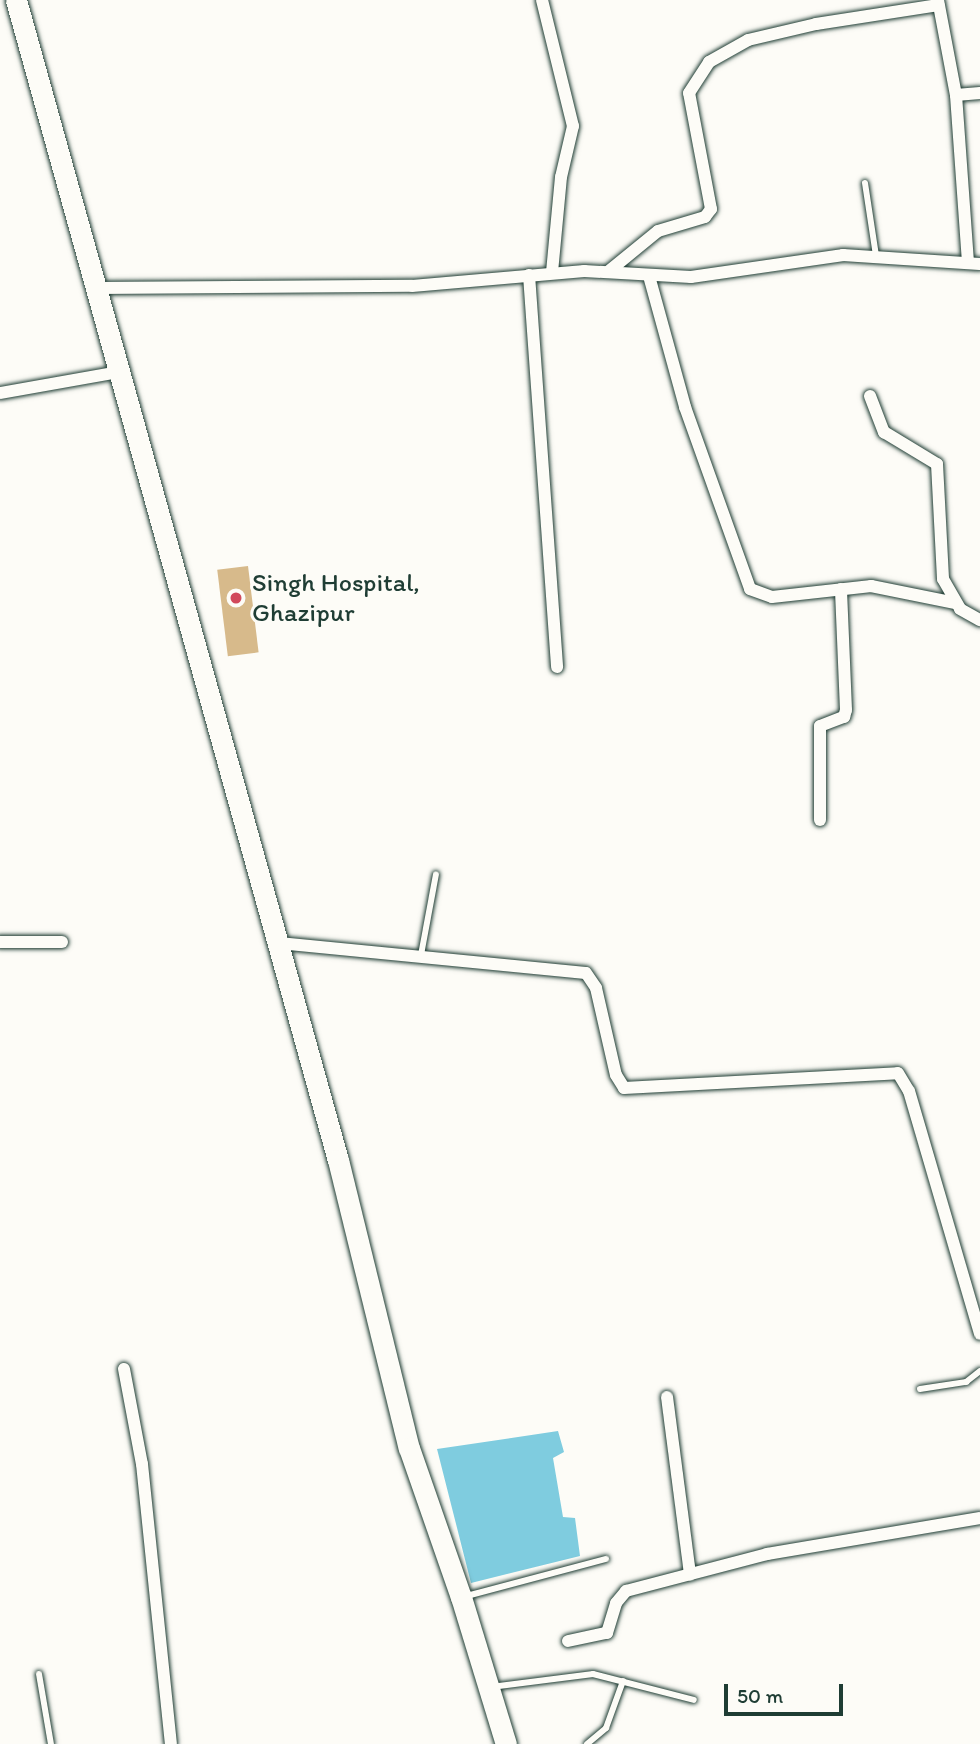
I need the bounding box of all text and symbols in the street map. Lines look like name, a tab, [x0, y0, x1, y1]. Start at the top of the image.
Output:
place label: Singh Hospital, Ghazipur	[252, 567, 420, 628]
marker: Singh Hospital, Ghazipur	[226, 588, 246, 608]
scale bar	[728, 1670, 847, 1714]
text: 50 m	[737, 1683, 783, 1708]

